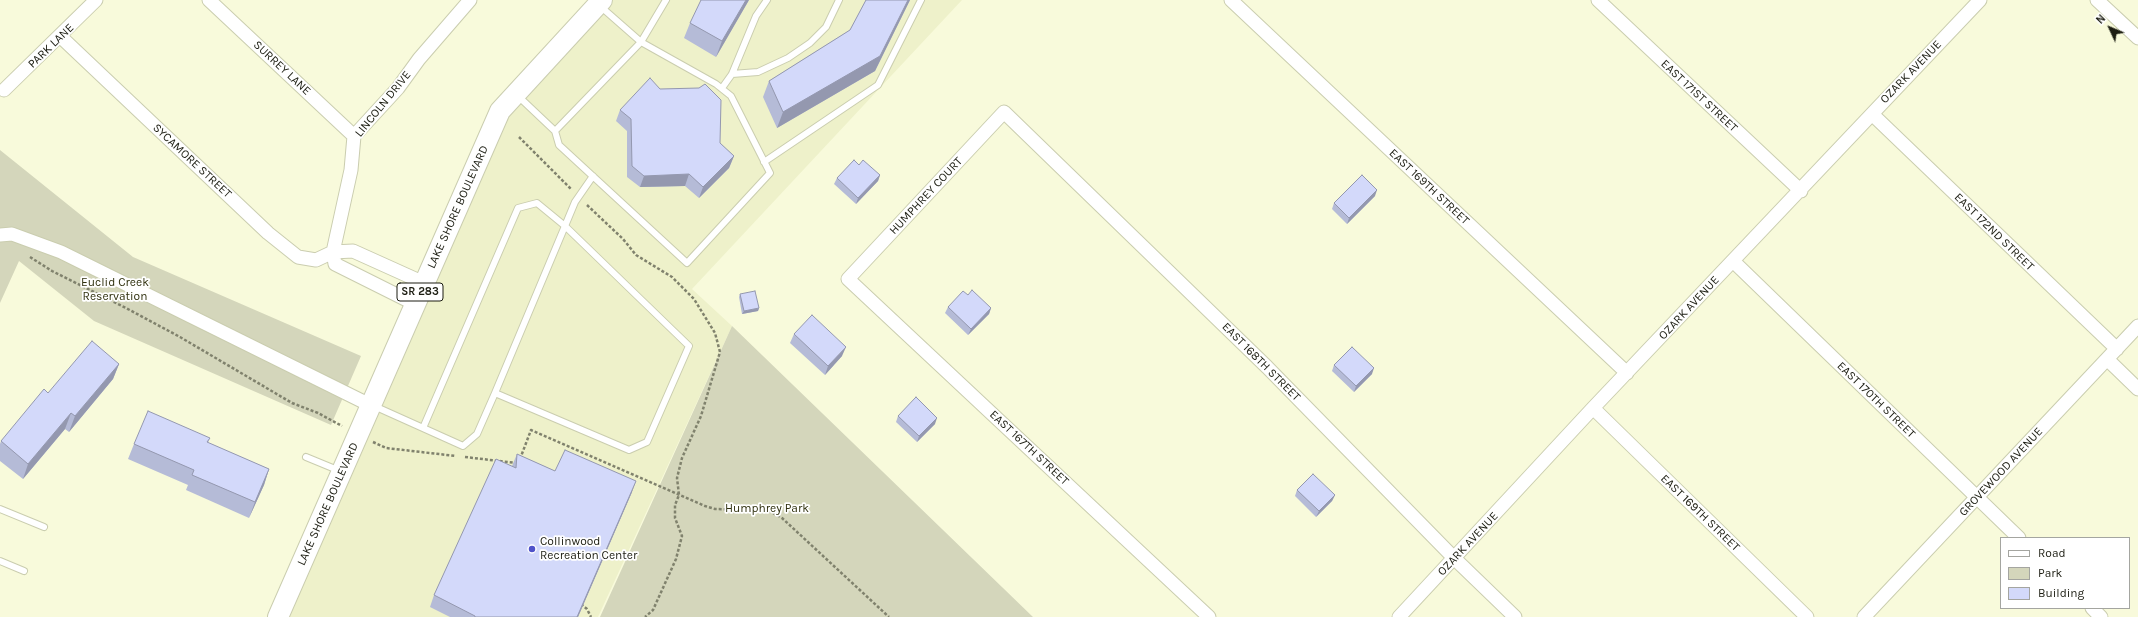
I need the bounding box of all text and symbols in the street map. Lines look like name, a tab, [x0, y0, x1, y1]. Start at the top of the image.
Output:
north arrow	[2090, 8, 2130, 48]
text: N	[2094, 12, 2108, 27]
street label: PARK LANE	[25, 21, 77, 71]
street label: OZARK AVENUE	[1877, 37, 1945, 107]
street label: SURREY LANE	[250, 38, 314, 98]
street label: EAST 171ST STREET	[1658, 57, 1740, 135]
street label: LINCOLN DRIVE	[352, 68, 414, 140]
street label: SYCAMORE STREET	[150, 121, 234, 201]
street label: LAKE SHORE BOULEVARD	[424, 143, 492, 271]
street label: EAST 169TH STREET	[1386, 146, 1472, 228]
street label: HUMPHREY COURT	[886, 154, 966, 238]
street label: EAST 172ND STREET	[1951, 190, 2037, 274]
street label: OZARK AVENUE	[1656, 273, 1722, 343]
park label: Euclid Creek Reservation	[81, 276, 149, 304]
road number: SR 283	[397, 283, 443, 301]
street label: EAST 168TH STREET	[1219, 320, 1303, 404]
street label: EAST 170TH STREET	[1834, 359, 1918, 441]
street label: EAST 167TH STREET	[986, 408, 1072, 488]
street label: GROVEWOOD AVENUE	[1956, 425, 2046, 519]
street label: LAKE SHORE BOULEVARD	[294, 440, 362, 568]
street label: EAST 169TH STREET	[1657, 472, 1743, 554]
park label: Humphrey Park	[725, 502, 809, 516]
street label: OZARK AVENUE	[1435, 509, 1501, 579]
place label: Collinwood Recreation Center	[540, 535, 637, 563]
legend	[2000, 537, 2130, 609]
marker: Collinwood Recreation Center	[527, 544, 537, 554]
text: Road	[2038, 546, 2066, 560]
text: Park	[2038, 566, 2062, 580]
text: Building	[2038, 586, 2084, 600]

